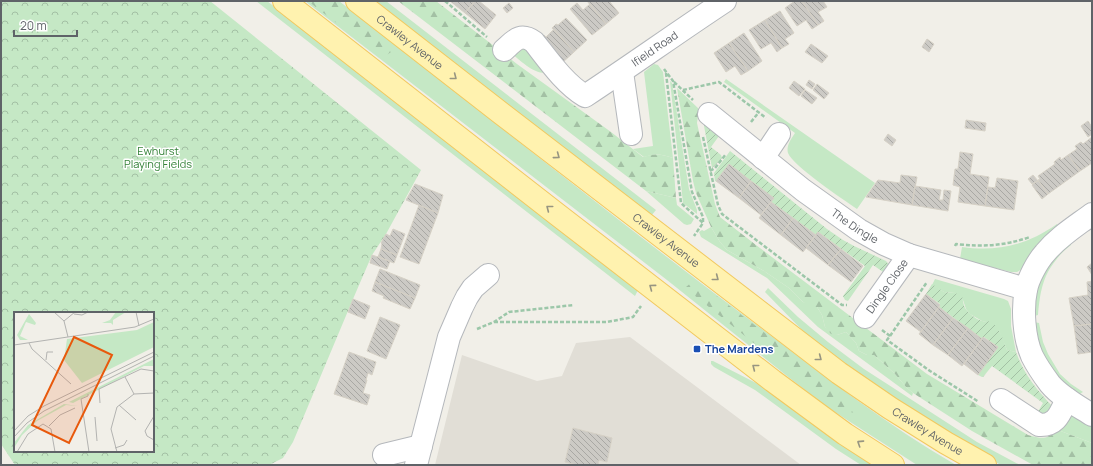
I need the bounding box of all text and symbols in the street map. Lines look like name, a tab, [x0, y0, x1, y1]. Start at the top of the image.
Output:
street label: Crawley Avenue	[374, 11, 447, 73]
scale bar	[14, 12, 77, 38]
text: 20 m	[20, 17, 47, 34]
street label: Ifield Road	[628, 27, 680, 70]
one-way arrow	[450, 72, 457, 79]
park label: Ewhurst Playing Fields	[124, 143, 192, 171]
one-way arrow	[553, 151, 560, 158]
street label: The Dingle	[828, 205, 882, 247]
one-way arrow	[547, 206, 554, 213]
street label: Crawley Avenue	[630, 209, 704, 271]
street label: Dingle Close	[862, 255, 911, 316]
one-way arrow	[711, 273, 718, 280]
one-way arrow	[650, 285, 657, 292]
inset map	[14, 312, 154, 452]
place label: The Mardens	[705, 341, 774, 356]
marker: The Mardens	[692, 344, 702, 354]
one-way arrow	[814, 353, 821, 360]
one-way arrow	[753, 365, 760, 372]
street label: Crawley Avenue	[890, 403, 967, 458]
one-way arrow	[857, 441, 864, 448]

